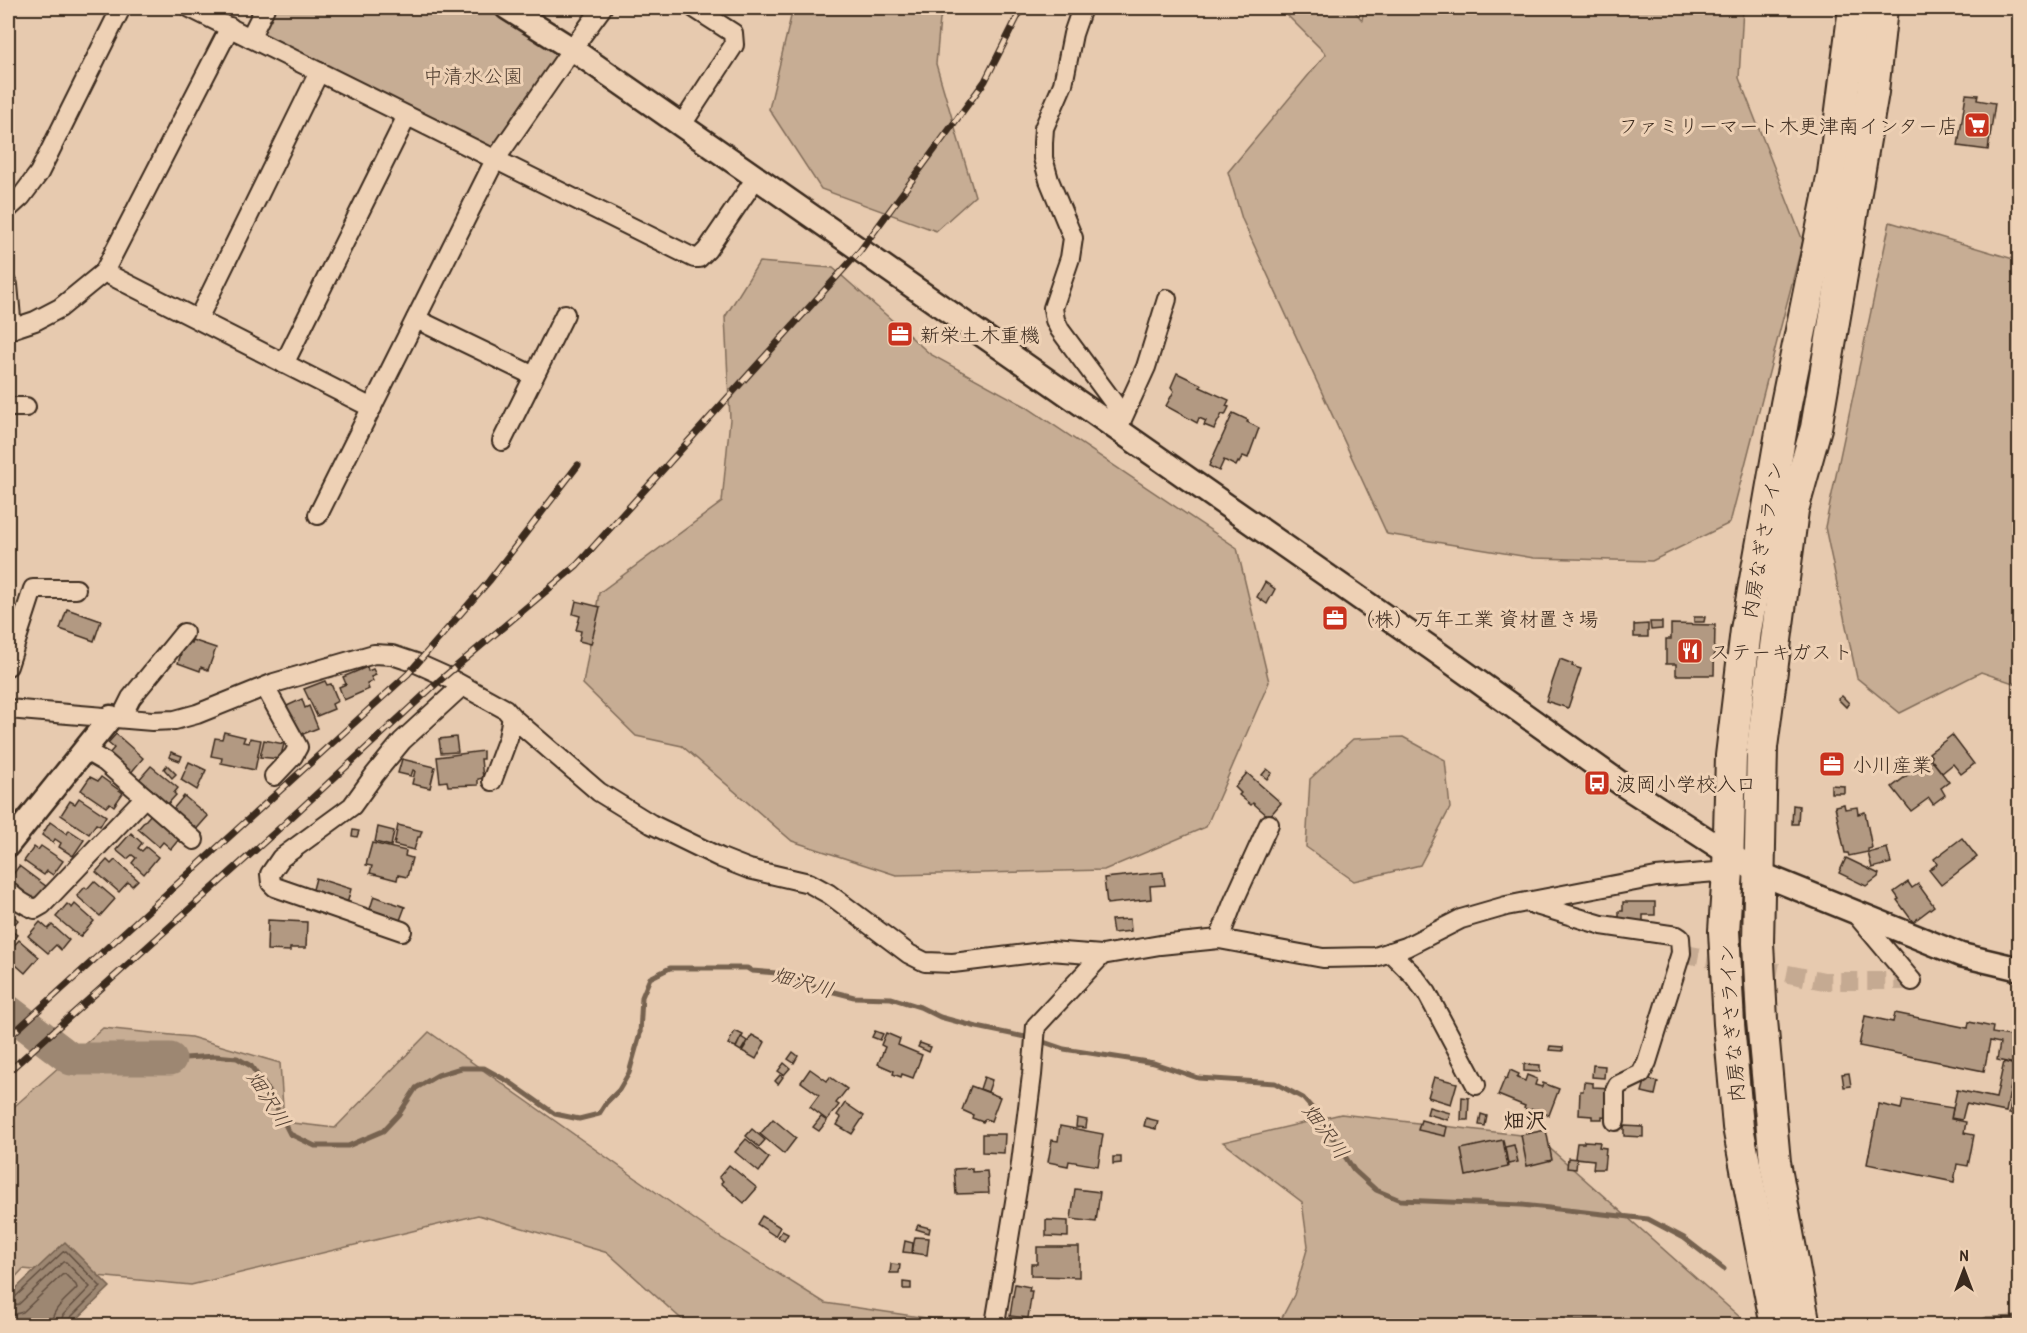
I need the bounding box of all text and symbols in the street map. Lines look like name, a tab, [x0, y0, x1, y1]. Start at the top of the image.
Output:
park label: 中清水公園	[423, 62, 523, 89]
supermarket icon: ファミリーマート木更津南インター店	[1962, 110, 1992, 140]
place label: ファミリーマート木更津南インター店	[1618, 112, 1958, 139]
office icon: 新栄土木重機	[885, 319, 915, 349]
place label: 新栄土木重機	[920, 321, 1040, 348]
street label: 内房なぎさライン	[1735, 459, 1789, 621]
office icon: （株）万年工業 資材置き場	[1320, 603, 1350, 633]
place label: （株）万年工業 資材置き場	[1354, 605, 1599, 632]
restaurant icon: ステーキガスト	[1675, 636, 1705, 666]
place label: ステーキガスト	[1710, 638, 1853, 665]
office icon: 小川産業	[1817, 749, 1847, 779]
place label: 小川産業	[1852, 751, 1932, 778]
bus stop icon: 波岡小学校入口	[1582, 768, 1612, 798]
place label: 波岡小学校入口	[1616, 770, 1756, 797]
street label: 内房なぎさライン	[1712, 943, 1750, 1103]
water label: 畑沢川	[769, 959, 837, 1005]
water label: 畑沢川	[240, 1065, 298, 1133]
water label: 畑沢川	[1296, 1097, 1356, 1165]
district label: 畑沢	[1503, 1105, 1547, 1135]
north arrow	[1934, 1240, 1994, 1300]
text: N	[1960, 1244, 1969, 1266]

